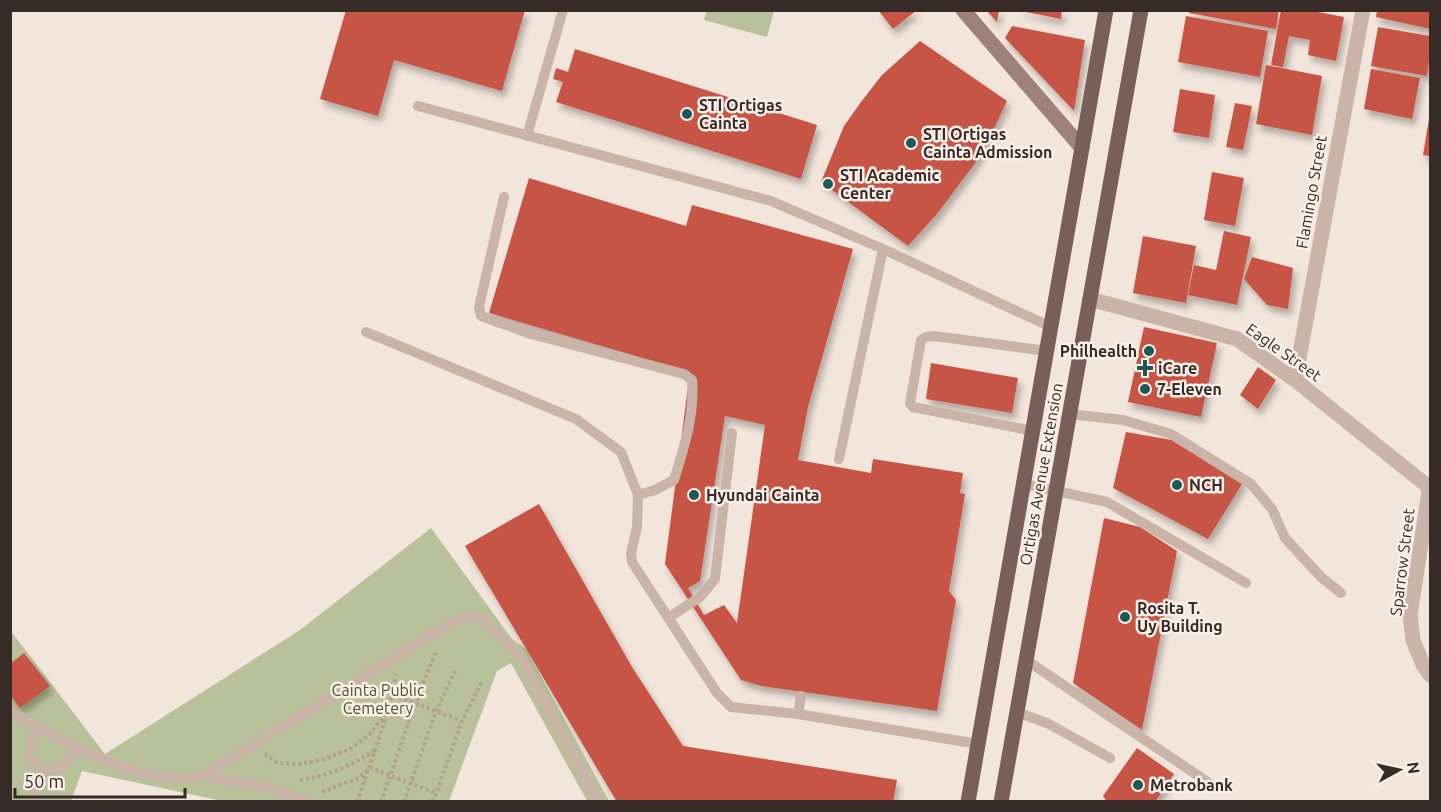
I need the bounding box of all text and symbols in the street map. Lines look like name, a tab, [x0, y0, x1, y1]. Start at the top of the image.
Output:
place label: STI Ortigas Cainta	[699, 96, 782, 132]
marker: STI Ortigas Cainta	[680, 107, 694, 121]
place label: STI Ortigas Cainta Admission	[923, 125, 1052, 161]
street label: Flamingo Street	[1292, 133, 1330, 250]
marker: STI Ortigas Cainta Admission	[904, 136, 918, 150]
place label: STI Academic Center	[840, 166, 939, 202]
marker: STI Academic Center	[821, 177, 835, 191]
street label: Eagle Street	[1243, 319, 1326, 385]
place label: Philhealth	[1060, 342, 1137, 360]
marker: Philhealth	[1142, 344, 1156, 358]
marker: iCare	[1136, 359, 1154, 377]
place label: iCare	[1158, 359, 1197, 377]
place label: 7-Eleven	[1157, 380, 1222, 398]
street label: Ortigas Avenue Extension	[1016, 381, 1066, 567]
marker: 7-Eleven	[1138, 382, 1152, 396]
place label: NCH	[1189, 476, 1223, 494]
marker: NCH	[1170, 478, 1184, 492]
place label: Hyundai Cainta	[706, 486, 820, 504]
marker: Hyundai Cainta	[687, 488, 701, 502]
street label: Sparrow Street	[1386, 507, 1418, 617]
place label: Rosita T. Uy Building	[1137, 599, 1223, 635]
marker: Rosita T. Uy Building	[1118, 610, 1132, 624]
park label: Cainta Public Cemetery	[332, 681, 425, 717]
north arrow	[1369, 740, 1429, 800]
scale bar	[15, 761, 184, 799]
text: N	[1404, 761, 1424, 775]
text: 50 m	[24, 771, 64, 791]
place label: Metrobank	[1150, 776, 1233, 794]
marker: Metrobank	[1131, 778, 1145, 792]

